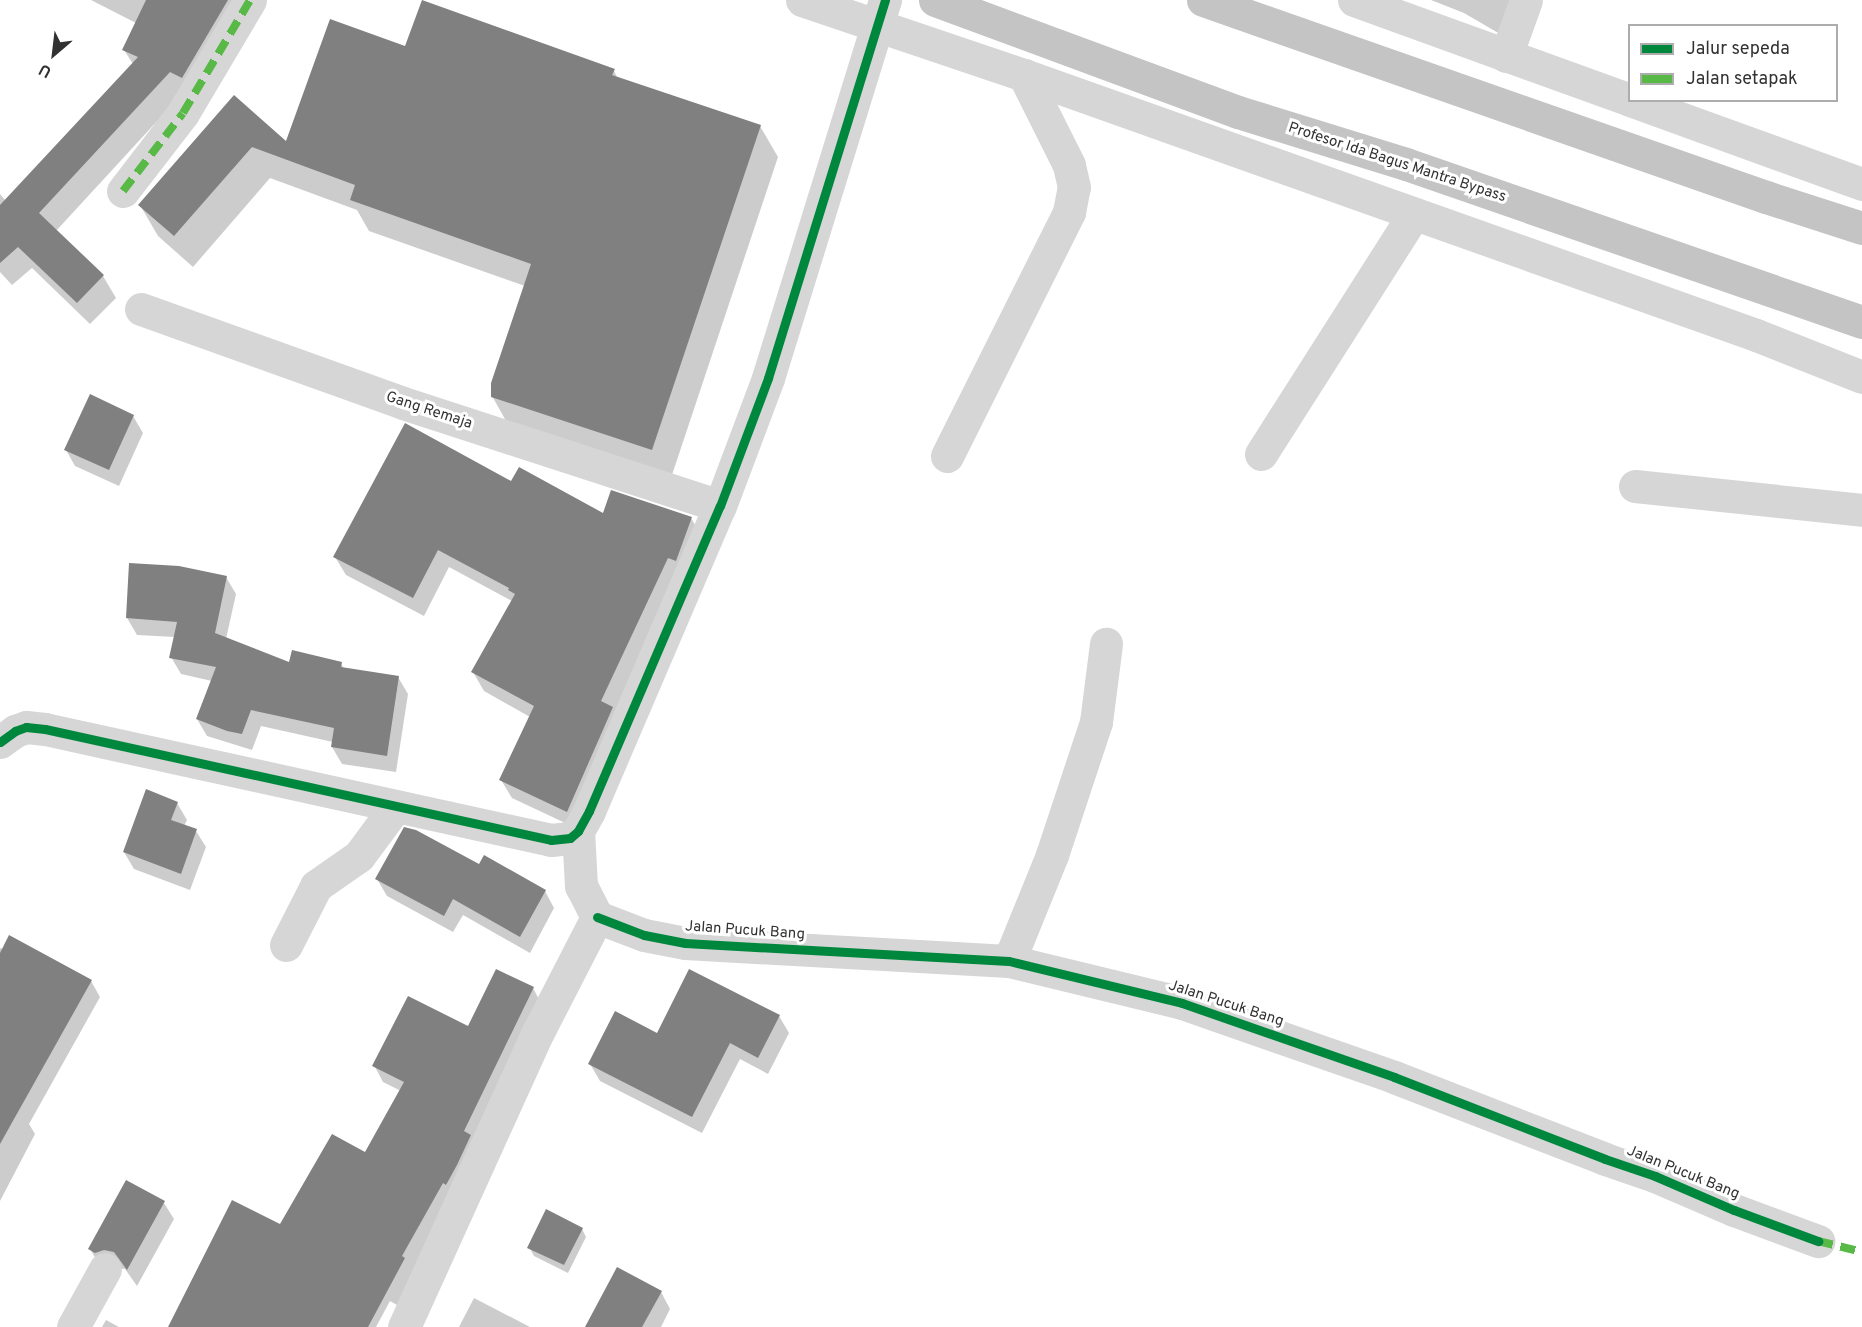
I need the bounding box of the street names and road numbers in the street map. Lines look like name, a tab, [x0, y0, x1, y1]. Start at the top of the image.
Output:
street label: Profesor Ida Bagus Mantra Bypass	[1286, 119, 1508, 207]
street label: Gang Remaja	[384, 389, 474, 433]
street label: Jalan Pucuk Bang	[684, 918, 806, 944]
street label: Jalan Pucuk Bang	[1166, 977, 1286, 1031]
street label: Jalan Pucuk Bang	[1624, 1142, 1742, 1204]

